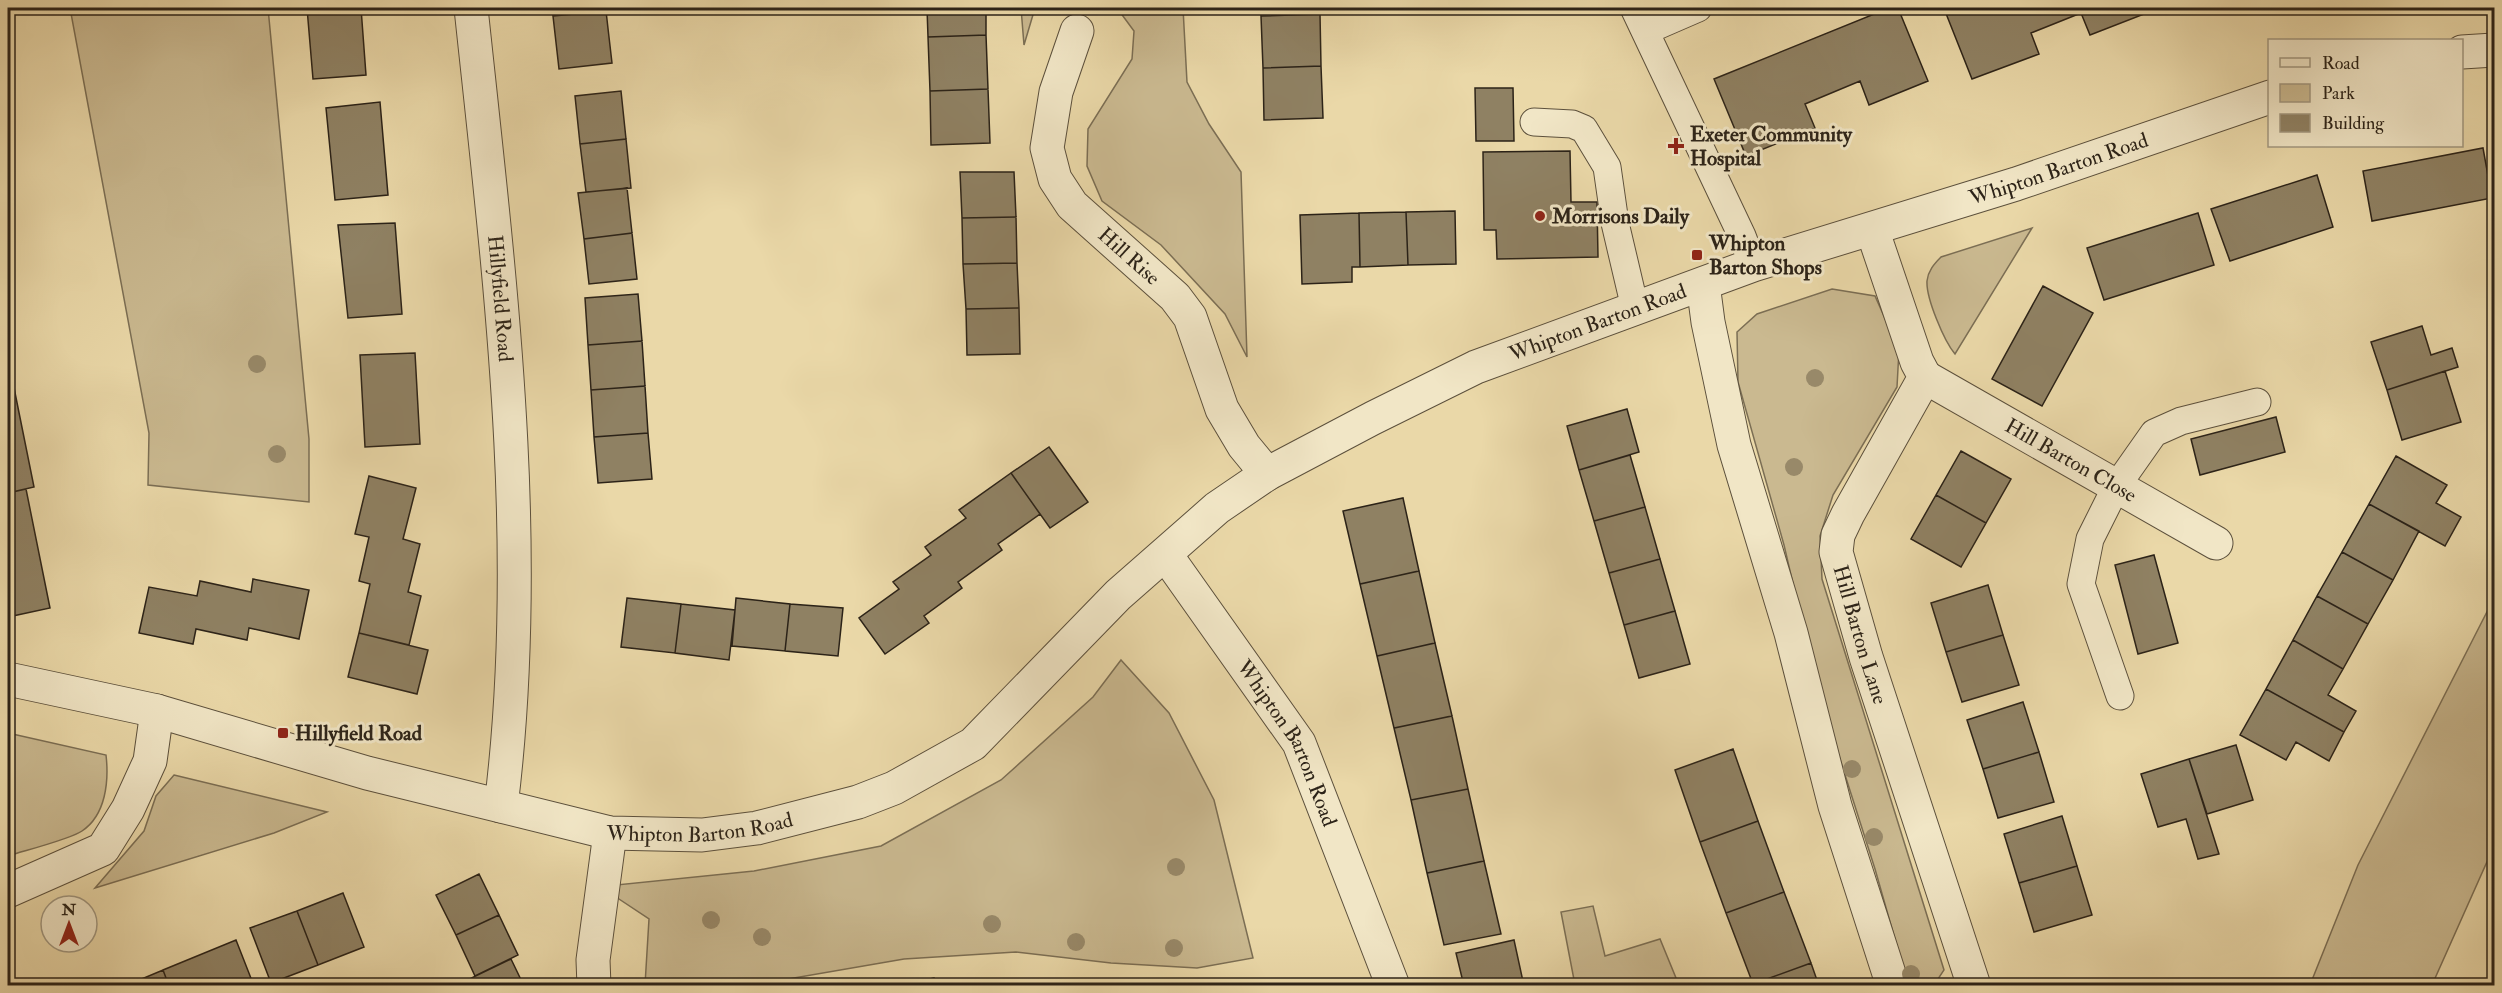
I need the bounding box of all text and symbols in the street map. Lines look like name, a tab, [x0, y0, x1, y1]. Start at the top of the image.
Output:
legend	[2268, 39, 2463, 147]
text: Road	[2322, 52, 2360, 75]
text: Park	[2322, 82, 2355, 105]
text: Building	[2322, 112, 2385, 135]
place label: Exeter Community Hospital	[1690, 121, 1853, 172]
street label: Whipton Barton Road	[1965, 127, 2152, 212]
marker: Exeter Community Hospital	[1667, 137, 1685, 155]
place label: Morrisons Daily	[1551, 203, 1690, 230]
marker: Morrisons Daily	[1533, 209, 1547, 223]
street label: Hill Rise	[1092, 222, 1166, 292]
place label: Whipton Barton Shops	[1708, 230, 1822, 281]
street label: Hillyfield Road	[481, 234, 519, 364]
marker: Whipton Barton Shops	[1690, 248, 1704, 262]
street label: Whipton Barton Road	[1504, 277, 1691, 368]
street label: Hill Barton Close	[2000, 412, 2141, 509]
street label: Hill Barton Lane	[1826, 562, 1894, 708]
street label: Whipton Barton Road	[1230, 654, 1343, 831]
place label: Hillyfield Road	[295, 720, 423, 747]
marker: Hillyfield Road	[276, 726, 290, 740]
street label: Whipton Barton Road	[605, 806, 796, 849]
north arrow	[39, 894, 99, 954]
text: N	[61, 900, 77, 920]

